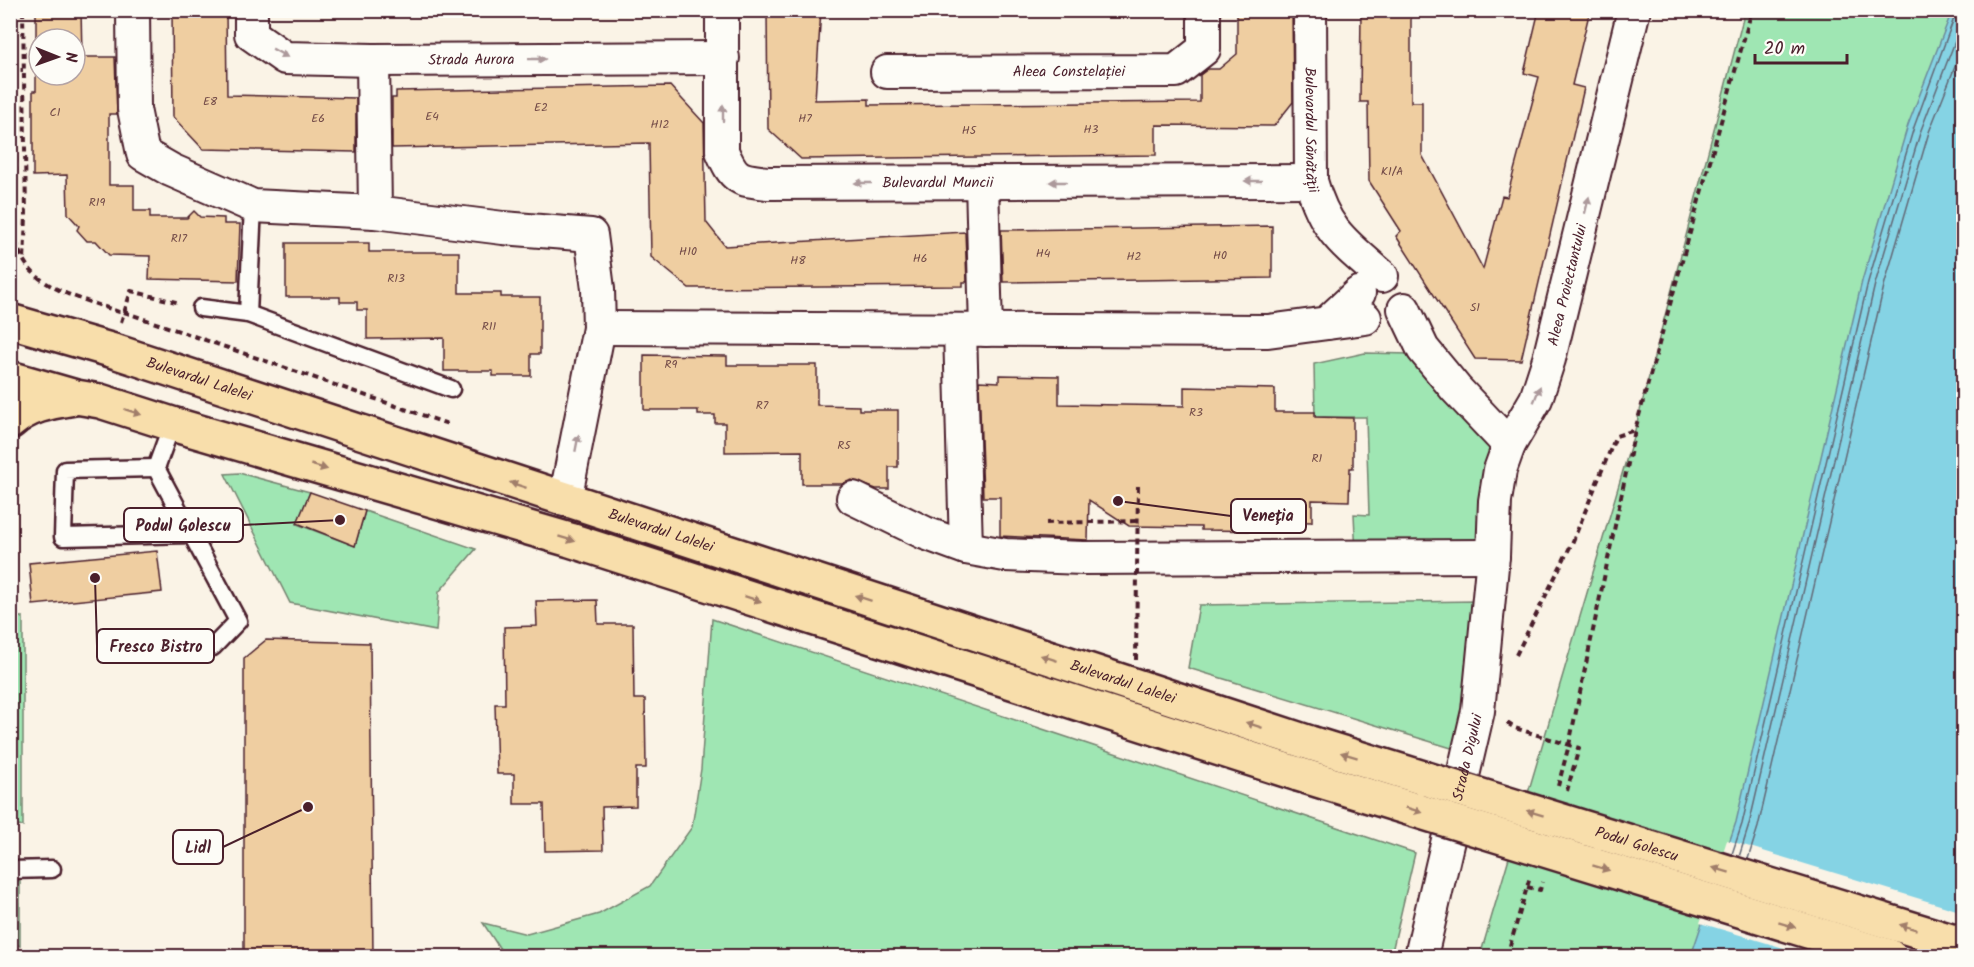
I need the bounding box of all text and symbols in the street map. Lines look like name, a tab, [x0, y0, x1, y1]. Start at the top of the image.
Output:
north arrow	[27, 27, 87, 87]
scale bar	[1755, 27, 1846, 65]
text: 20 m	[1764, 35, 1805, 64]
one-way arrow	[272, 48, 289, 58]
street label: Strada Aurora	[428, 48, 515, 73]
text: N	[58, 52, 83, 63]
one-way arrow	[527, 54, 546, 64]
street label: Aleea Constelației	[1013, 60, 1127, 85]
street label: Bulevardul Sănătății	[1297, 67, 1325, 198]
house number: E8	[203, 92, 218, 111]
house number: E2	[534, 98, 548, 117]
house number: C1	[50, 103, 61, 122]
one-way arrow	[718, 103, 728, 122]
house number: E4	[425, 107, 439, 126]
house number: E6	[311, 109, 325, 128]
house number: H7	[798, 109, 812, 128]
house number: H12	[651, 115, 669, 134]
house number: H3	[1084, 120, 1099, 139]
house number: H5	[962, 121, 978, 140]
house number: K1/A	[1381, 162, 1403, 181]
street label: Bulevardul Muncii	[882, 171, 995, 196]
one-way arrow	[1243, 176, 1262, 186]
one-way arrow	[1048, 177, 1067, 187]
one-way arrow	[853, 178, 872, 188]
house number: R19	[89, 193, 105, 212]
one-way arrow	[1582, 196, 1592, 215]
street label: Aleea Proiectantului	[1542, 220, 1595, 349]
house number: R17	[171, 229, 188, 248]
house number: H10	[679, 242, 697, 261]
house number: H4	[1036, 244, 1051, 263]
house number: H0	[1213, 246, 1227, 265]
house number: H2	[1126, 247, 1142, 266]
house number: H6	[913, 249, 927, 268]
house number: H8	[790, 251, 806, 270]
house number: R13	[387, 269, 405, 288]
house number: S1	[1470, 298, 1480, 317]
house number: R11	[482, 317, 497, 336]
street label: Bulevardul Lalelei	[143, 351, 256, 409]
house number: R9	[665, 355, 678, 374]
one-way arrow	[1533, 385, 1542, 403]
house number: R7	[756, 396, 769, 415]
house number: R3	[1189, 403, 1203, 422]
one-way arrow	[124, 407, 142, 417]
one-way arrow	[572, 434, 582, 452]
house number: R5	[837, 436, 852, 455]
house number: R1	[1312, 449, 1323, 468]
one-way arrow	[311, 463, 329, 472]
one-way arrow	[509, 480, 527, 489]
callout: Veneția	[1231, 499, 1306, 533]
street label: Bulevardul Lalelei	[605, 503, 718, 560]
text: Veneția	[1242, 504, 1294, 529]
callout: Podul Golescu	[124, 508, 243, 542]
text: Podul Golescu	[136, 514, 231, 539]
one-way arrow	[558, 535, 576, 544]
one-way arrow	[854, 593, 872, 602]
one-way arrow	[744, 595, 762, 604]
callout: Fresco Bistro	[97, 629, 214, 663]
text: Fresco Bistro	[110, 635, 202, 660]
one-way arrow	[1040, 653, 1058, 663]
street label: Bulevardul Lalelei	[1067, 654, 1180, 712]
street label: Strada Digului	[1446, 710, 1490, 803]
one-way arrow	[1245, 720, 1263, 729]
one-way arrow	[1340, 750, 1358, 759]
one-way arrow	[1405, 806, 1423, 815]
one-way arrow	[1526, 808, 1544, 817]
street label: Podul Golescu	[1592, 821, 1681, 869]
callout: Lidl	[173, 830, 223, 864]
text: Lidl	[185, 836, 212, 861]
one-way arrow	[1592, 864, 1610, 873]
one-way arrow	[1712, 865, 1730, 874]
one-way arrow	[1778, 921, 1796, 930]
one-way arrow	[1899, 922, 1917, 931]

